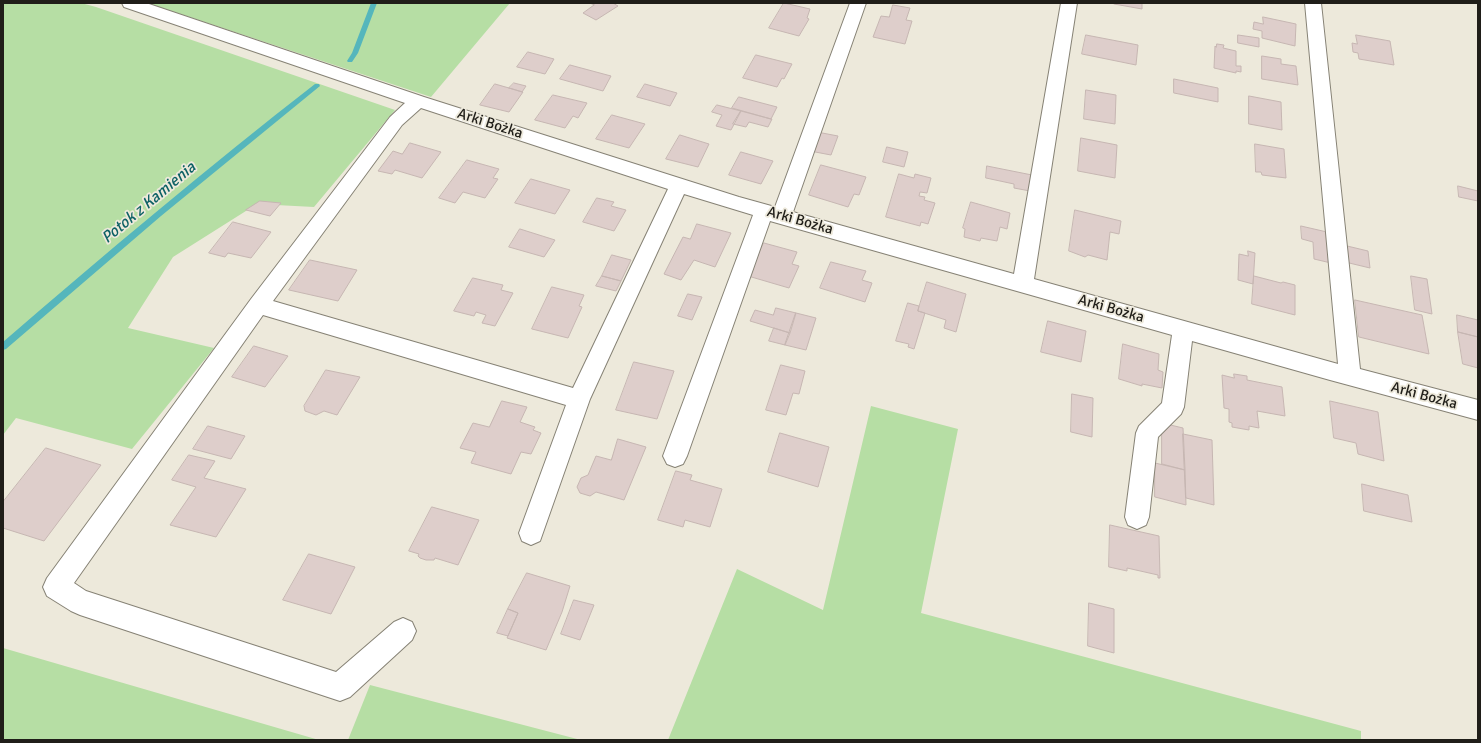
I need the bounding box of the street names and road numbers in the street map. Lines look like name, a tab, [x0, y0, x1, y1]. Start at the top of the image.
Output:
street label: Arki Bożka	[455, 105, 525, 143]
street label: Arki Bożka	[765, 203, 835, 239]
street label: Arki Bożka	[1076, 291, 1146, 327]
street label: Arki Bożka	[1389, 379, 1459, 413]

